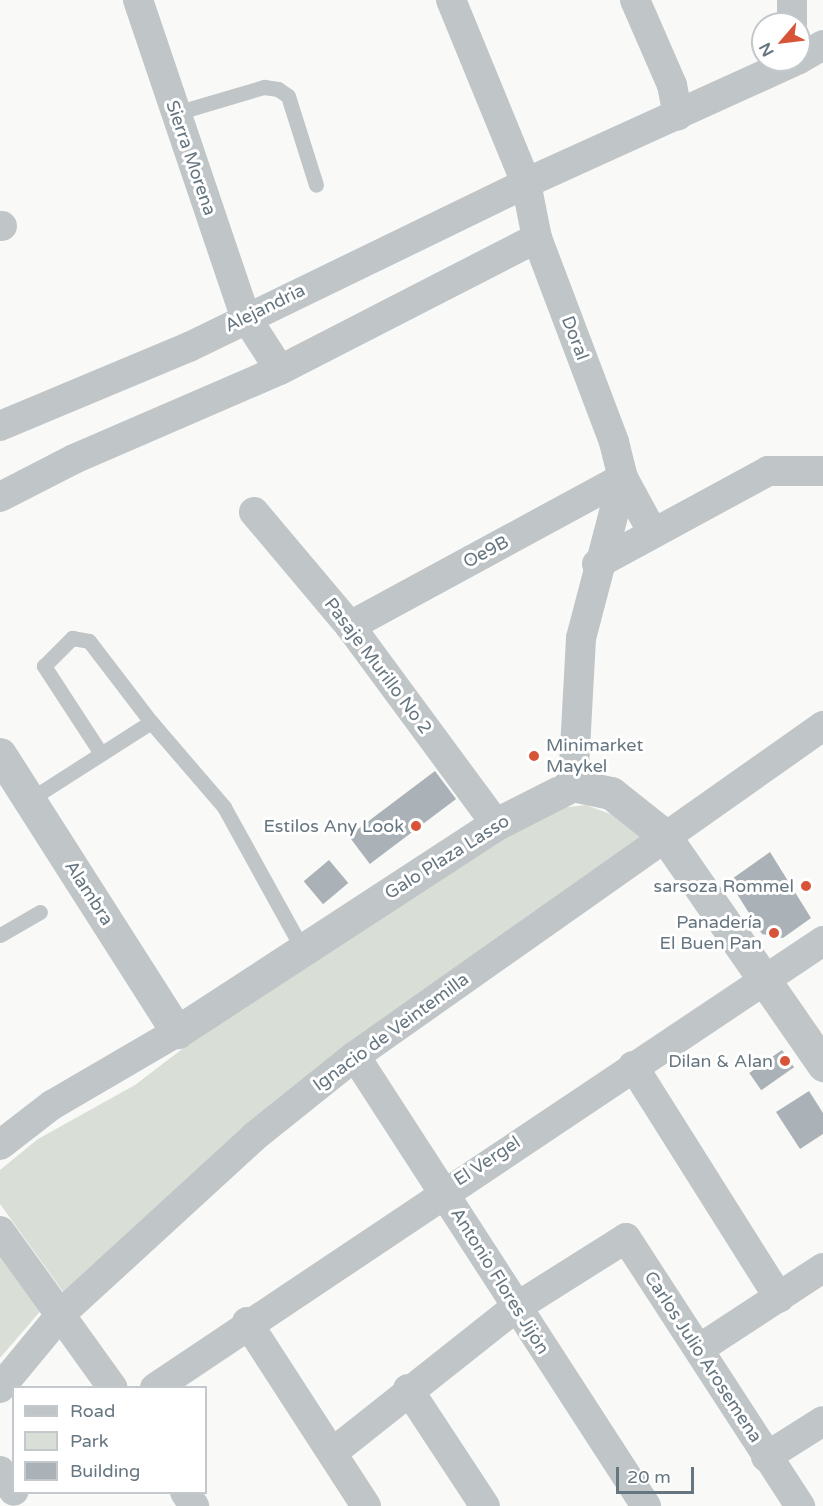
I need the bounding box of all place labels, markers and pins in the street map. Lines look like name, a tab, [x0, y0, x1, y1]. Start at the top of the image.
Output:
place label: Minimarket Maykel	[546, 735, 643, 777]
marker: Minimarket Maykel	[527, 749, 541, 763]
place label: Estilos Any Look	[263, 815, 404, 837]
marker: Estilos Any Look	[409, 819, 423, 833]
place label: sarsoza Rommel	[654, 875, 794, 897]
marker: sarsoza Rommel	[799, 879, 813, 893]
place label: Panadería El Buen Pan	[660, 912, 762, 954]
marker: Panadería El Buen Pan	[767, 926, 781, 940]
place label: Dilan & Alan	[668, 1050, 773, 1072]
marker: Dilan & Alan	[778, 1054, 792, 1068]

